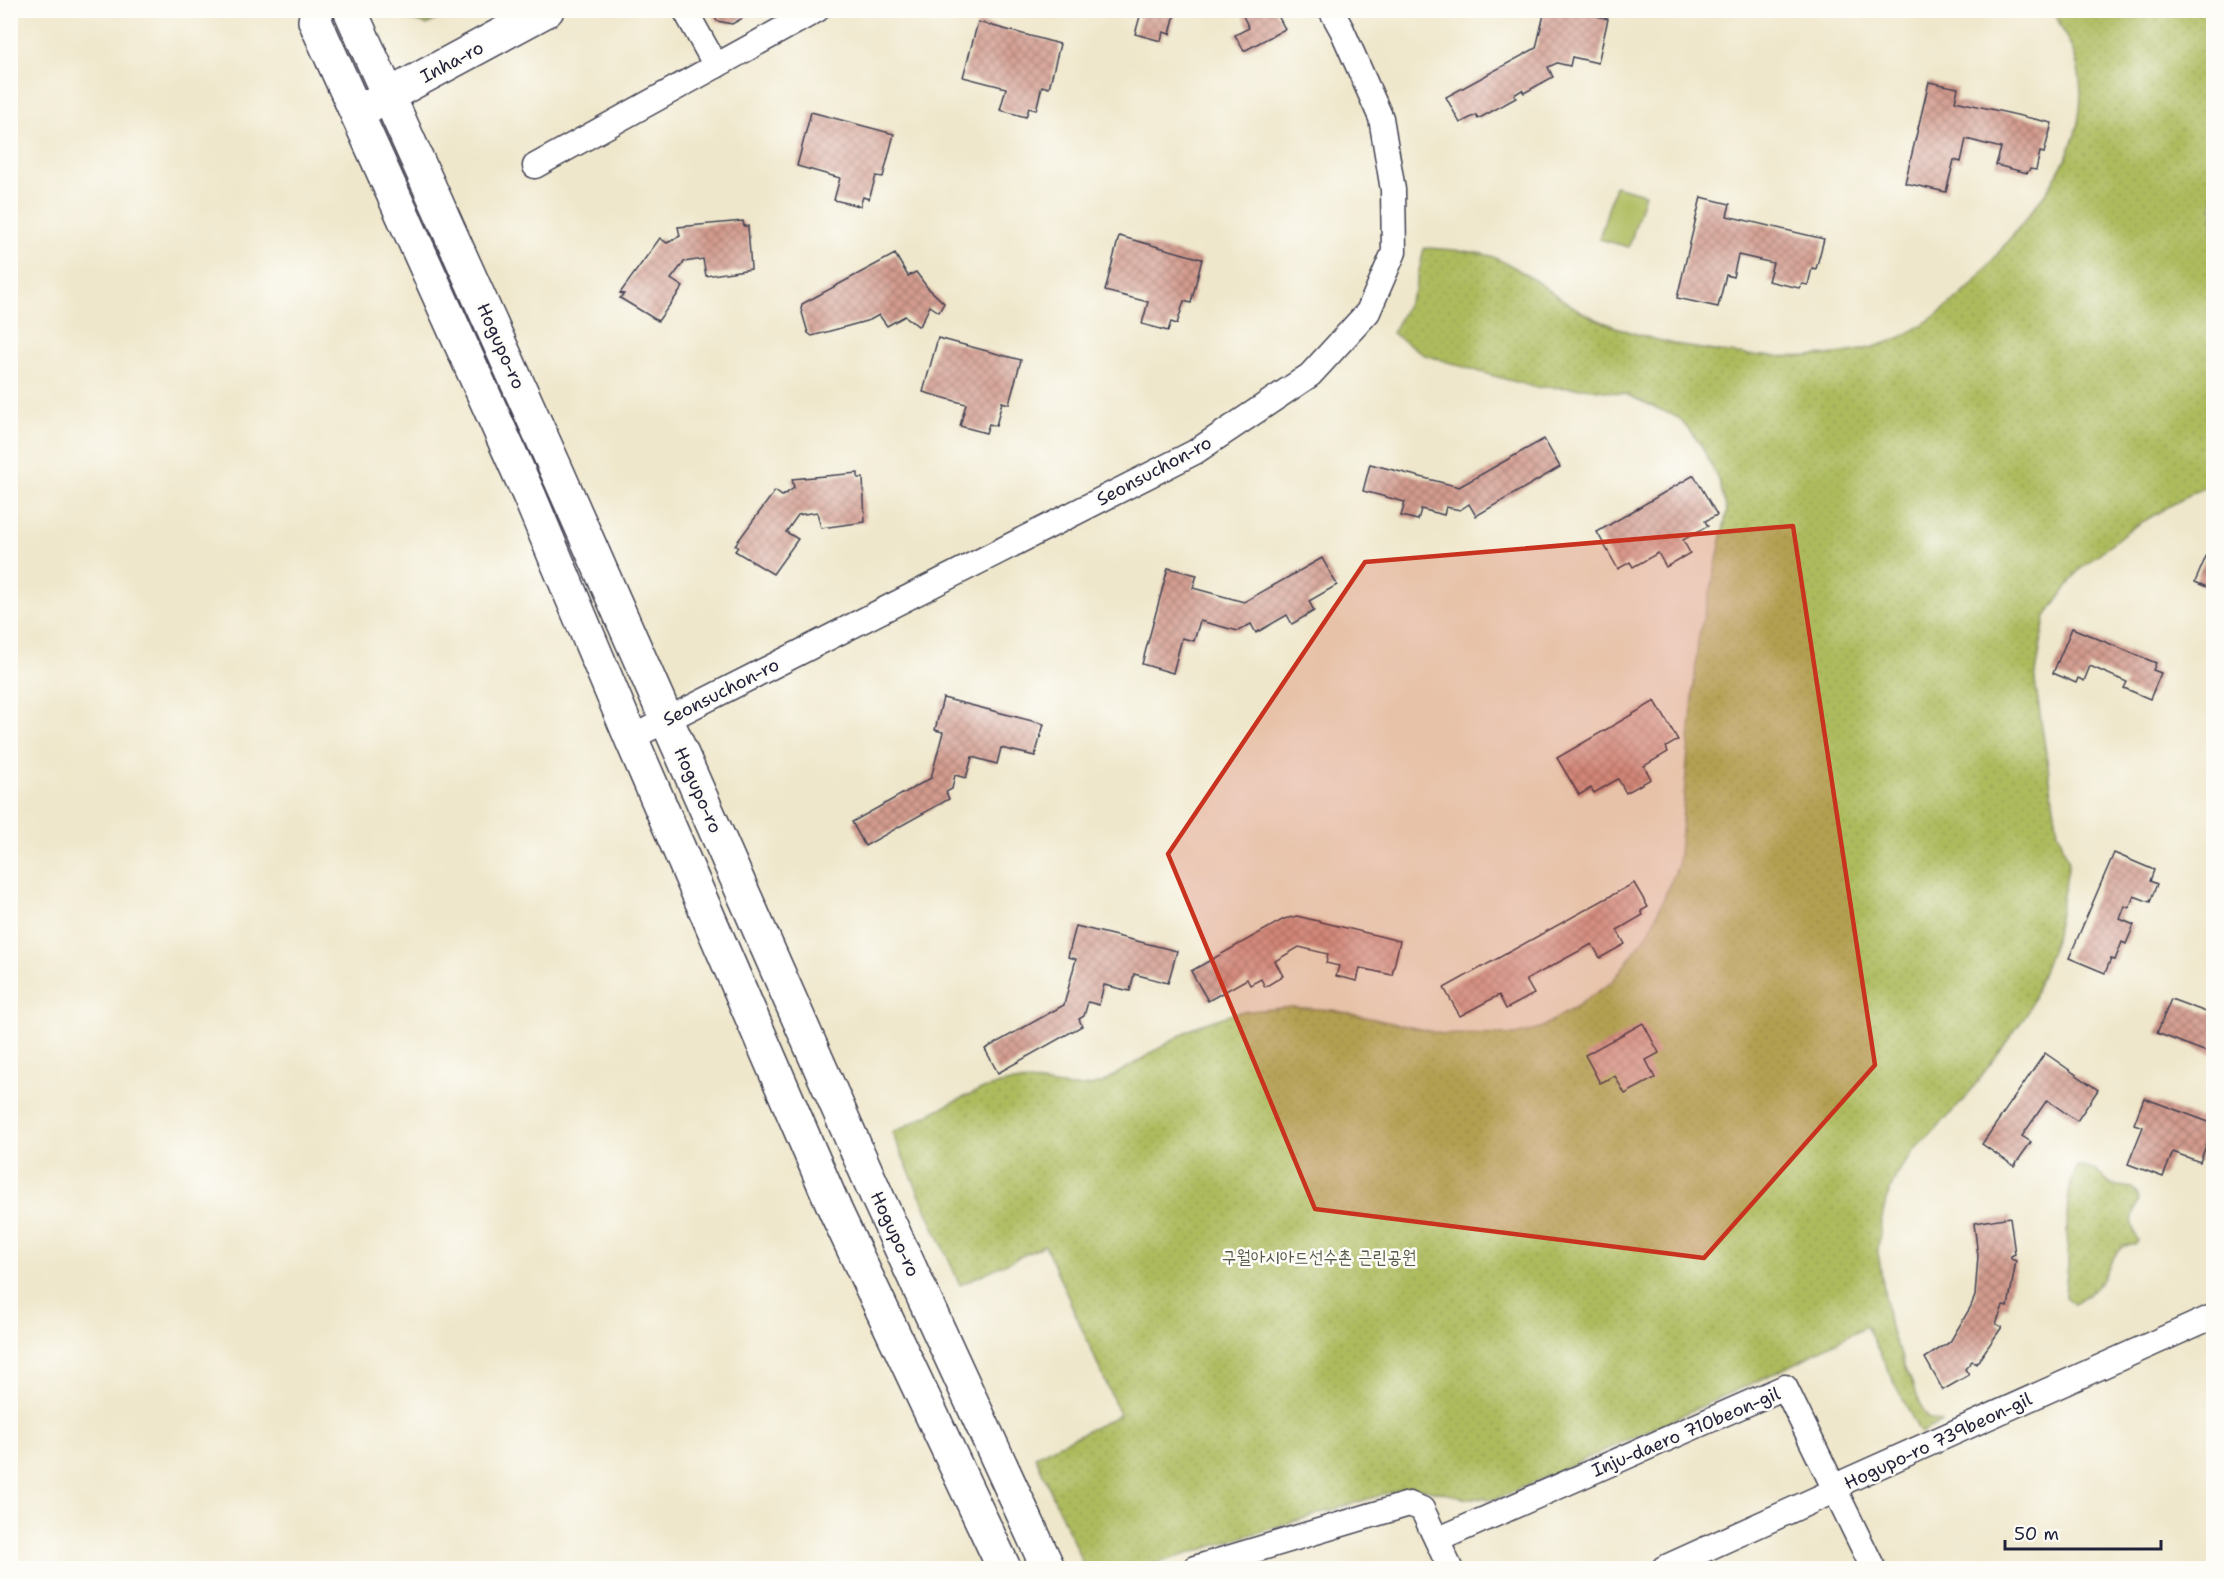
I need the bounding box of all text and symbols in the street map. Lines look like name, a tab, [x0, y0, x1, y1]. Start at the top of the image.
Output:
street label: Inha-ro	[416, 35, 488, 89]
street label: Hogupo-ro	[471, 299, 531, 393]
street label: Seonsuchon-ro	[1092, 431, 1216, 511]
street label: Seonsuchon-ro	[659, 652, 783, 732]
street label: Hogupo-ro	[668, 743, 728, 837]
street label: Hogupo-ro	[865, 1187, 925, 1281]
park label: 구월아시아드선수촌 근린공원	[1222, 1245, 1416, 1269]
street label: Inju-daero 710beon-gil	[1588, 1381, 1784, 1483]
street label: Hogupo-ro 739beon-gil	[1840, 1387, 2036, 1495]
scale bar	[2005, 1513, 2161, 1551]
text: 50 m	[2014, 1522, 2059, 1546]

